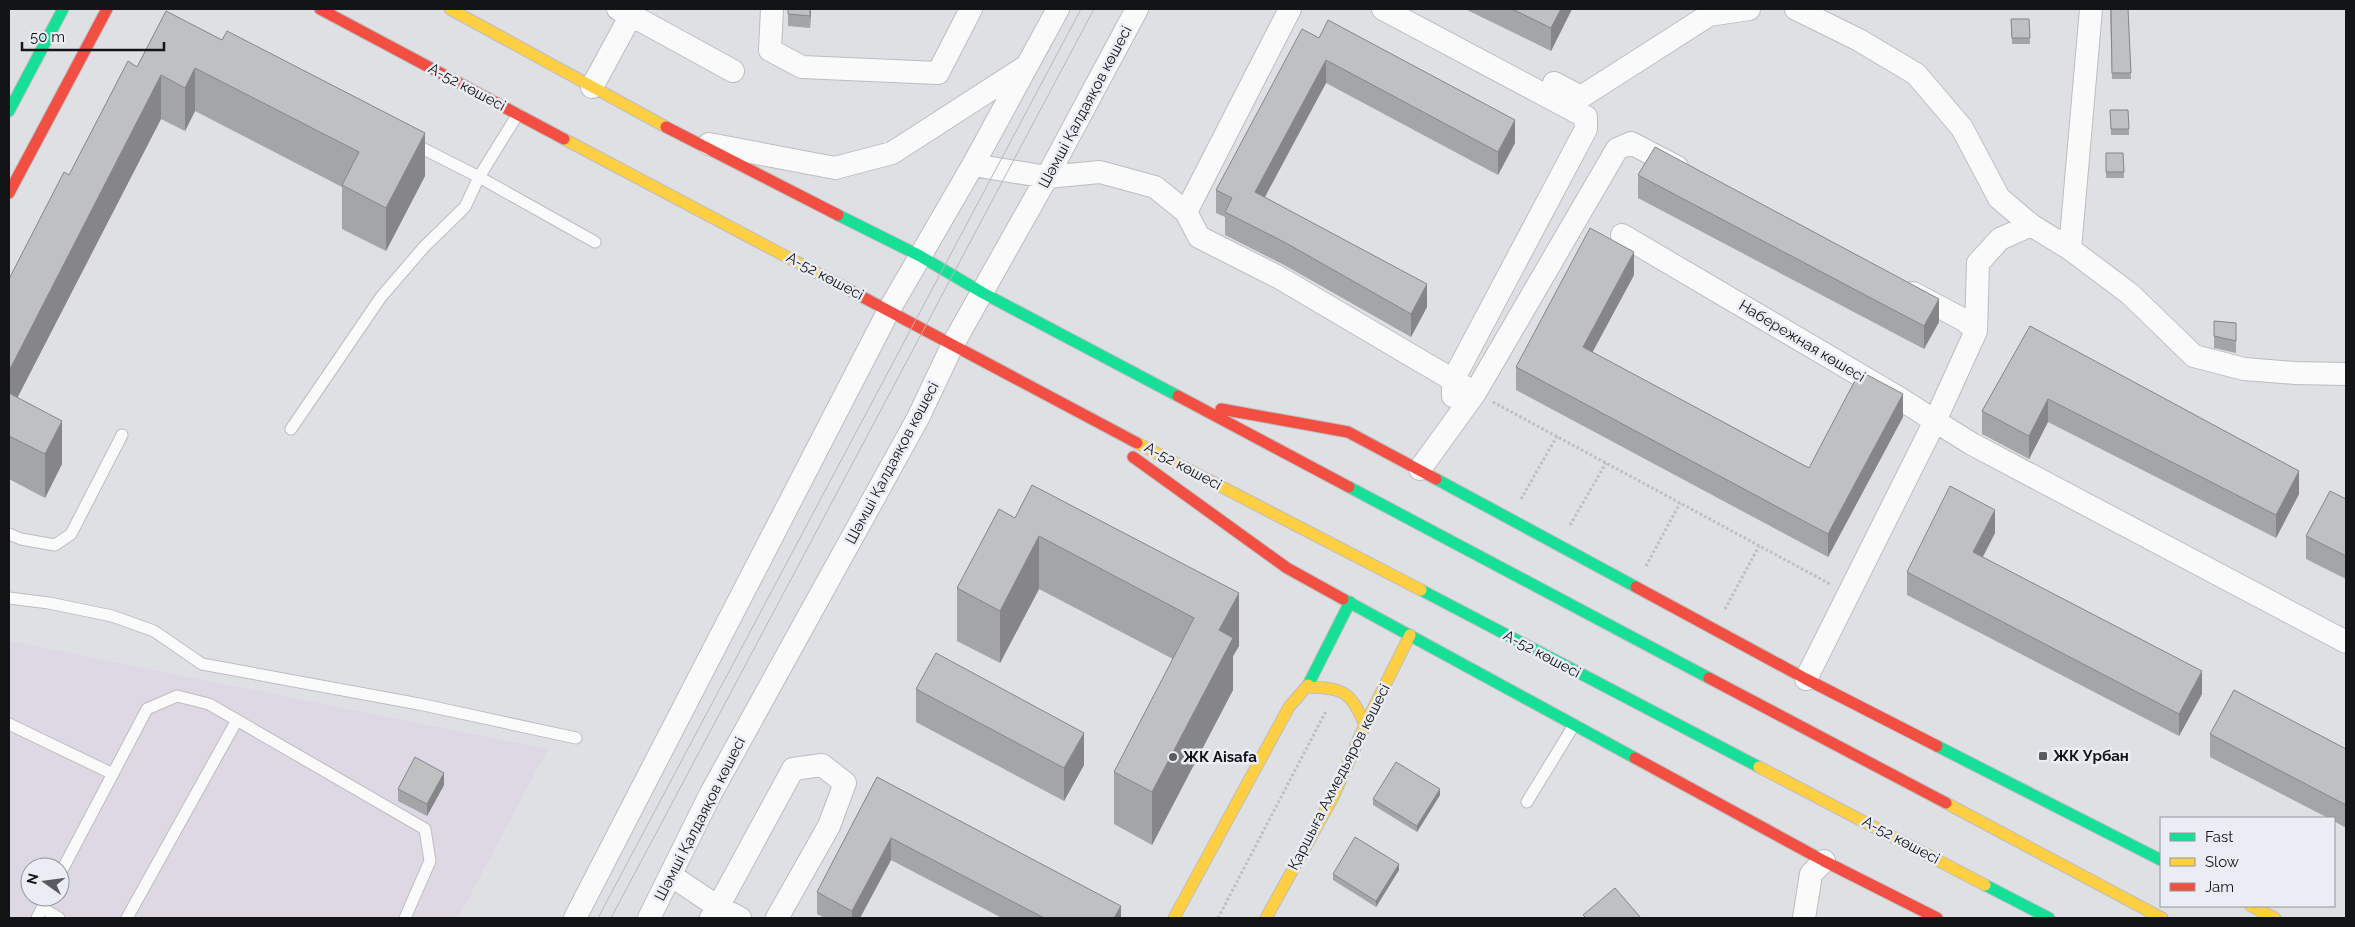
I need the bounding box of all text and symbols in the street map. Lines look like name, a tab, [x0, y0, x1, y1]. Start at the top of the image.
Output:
scale bar	[22, 20, 165, 52]
street label: Шәмші Қалдаяқов көшесі	[1035, 23, 1135, 191]
text: 50 m	[30, 28, 65, 46]
street label: А-52 көшесі	[425, 59, 509, 115]
street label: А-52 көшесі	[783, 248, 867, 304]
street label: Набережная көшесі	[1736, 296, 1868, 386]
street label: Шәмші Қалдаяқов көшесі	[842, 379, 942, 547]
street label: А-52 көшесі	[1141, 438, 1225, 494]
street label: А-52 көшесі	[1500, 626, 1584, 682]
street label: Қаршыға Ахмедьяров көшесі	[1284, 681, 1394, 873]
street label: Шәмші Қалдаяқов көшесі	[651, 734, 749, 904]
place label: ЖК Урбан	[2053, 747, 2129, 765]
place label: ЖК Aisafa	[1183, 748, 1257, 766]
marker: ЖК Урбан	[2037, 750, 2049, 762]
marker: ЖК Aisafa	[1167, 751, 1179, 763]
street label: А-52 көшесі	[1859, 812, 1943, 868]
legend	[2160, 817, 2335, 907]
text: Fast	[2205, 828, 2233, 846]
text: Slow	[2205, 853, 2239, 871]
north arrow	[20, 857, 70, 907]
text: N	[23, 872, 41, 886]
text: Jam	[2205, 878, 2234, 896]

